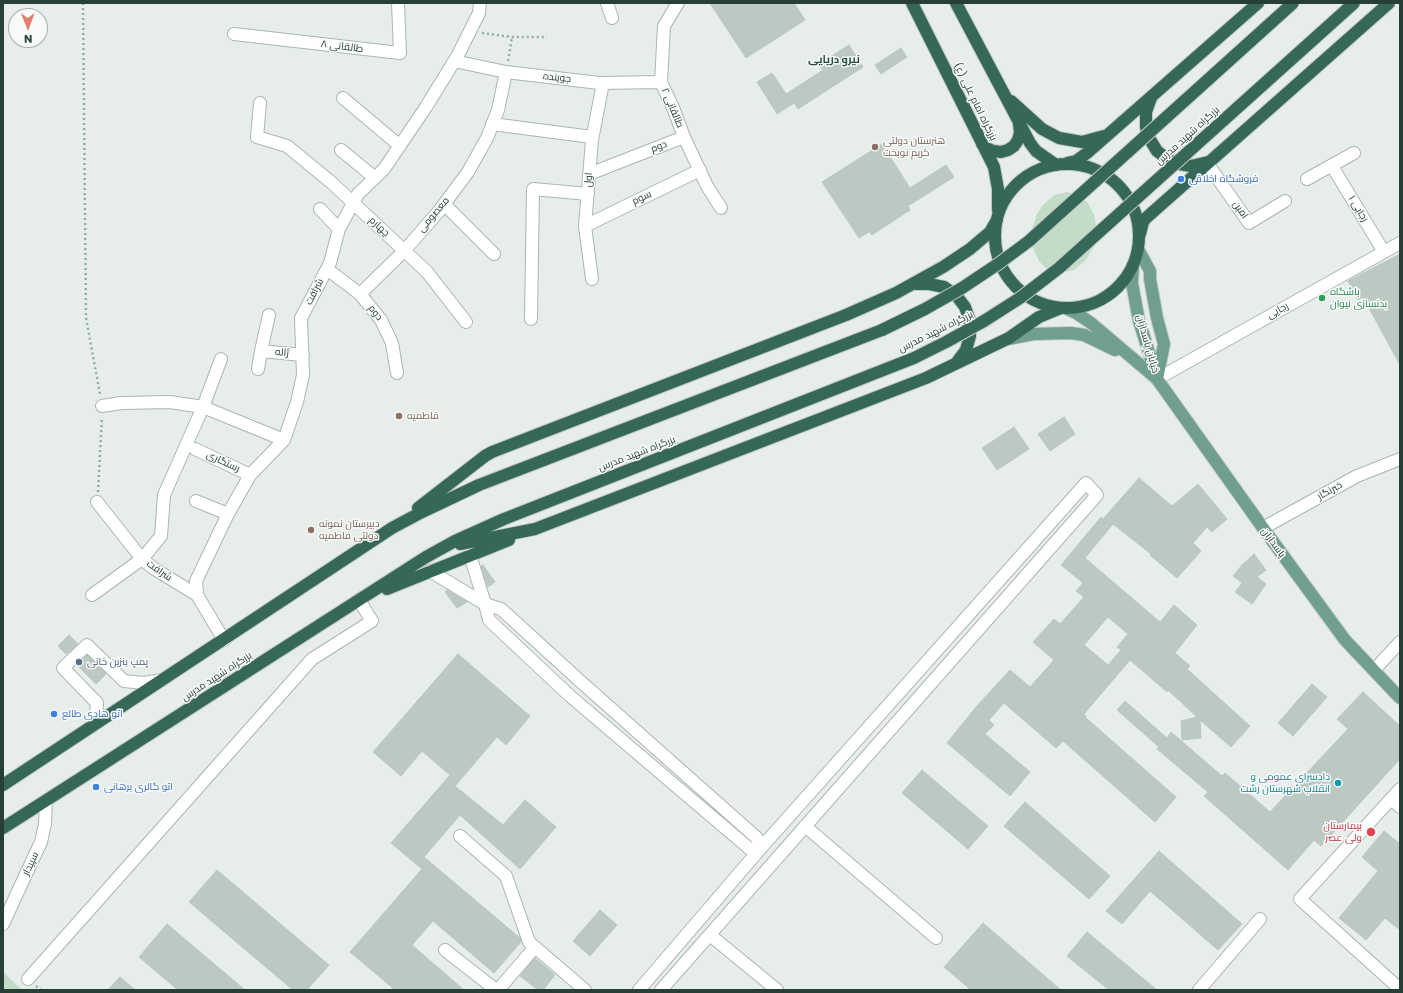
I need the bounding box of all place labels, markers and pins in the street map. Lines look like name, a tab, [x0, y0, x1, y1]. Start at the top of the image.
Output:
place label: هنرستان دولتی کریم نوبخت	[883, 135, 945, 158]
marker: هنرستان دولتی کریم نوبخت	[870, 142, 880, 152]
place label: فروشگاه اخلاقی	[1189, 173, 1258, 185]
marker: فروشگاه اخلاقی	[1176, 174, 1186, 184]
place label: باشگاه بدنسازی نیوان	[1330, 286, 1387, 310]
marker: باشگاه بدنسازی نیوان	[1317, 293, 1327, 303]
place label: فاطمیه	[407, 410, 439, 422]
marker: فاطمیه	[394, 411, 404, 421]
place label: دبیرستان نمونه دولتی فاطمیه	[319, 518, 380, 542]
marker: دبیرستان نمونه دولتی فاطمیه	[306, 525, 316, 535]
place label: پمپ بنزین خانی	[87, 656, 148, 668]
marker: پمپ بنزین خانی	[74, 657, 84, 667]
place label: اتو هادی طالع	[62, 708, 123, 720]
marker: اتو هادی طالع	[49, 709, 59, 719]
place label: دادسرای عمومی و انقلاب شهرستان رشت	[1241, 771, 1330, 794]
marker: دادسرای عمومی و انقلاب شهرستان رشت	[1333, 778, 1343, 788]
place label: اتو گالری برهانی	[104, 781, 173, 793]
marker: اتو گالری برهانی	[91, 782, 101, 792]
place label: بیمارستان ولی عصر	[1323, 820, 1362, 844]
marker: بیمارستان ولی عصر	[1365, 826, 1377, 838]

